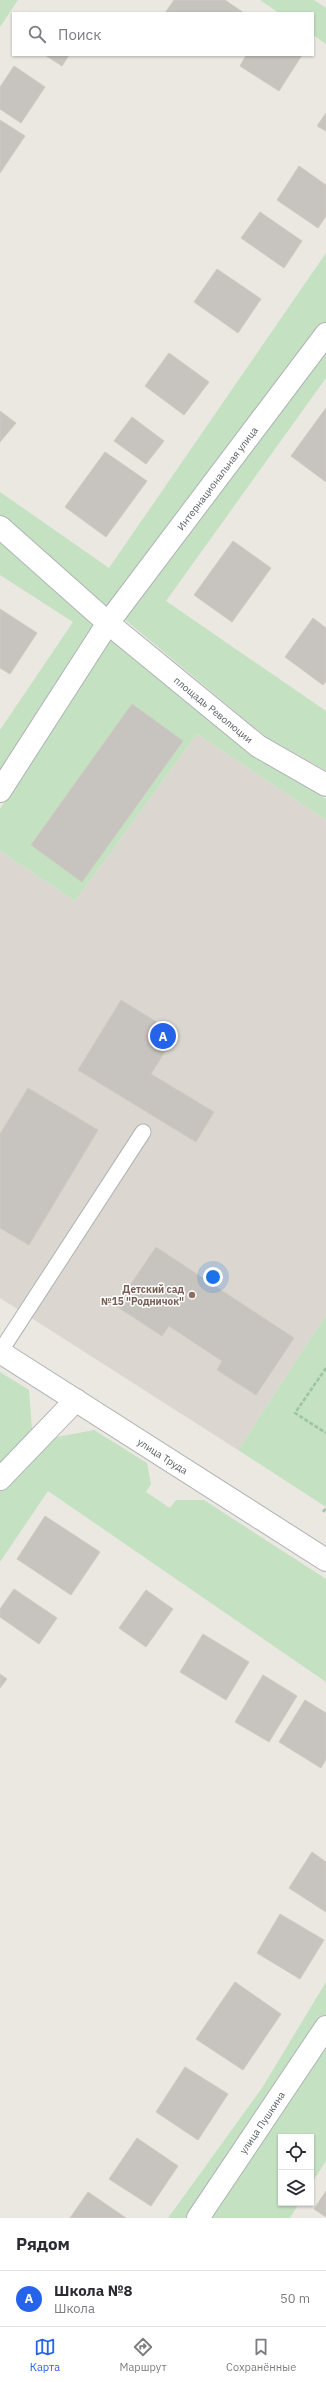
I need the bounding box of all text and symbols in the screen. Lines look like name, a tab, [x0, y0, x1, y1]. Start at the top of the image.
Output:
search box	[12, 12, 314, 56]
icon: search	[26, 23, 48, 45]
text: Поиск	[58, 25, 101, 44]
street label: Интернациональная улица	[174, 423, 261, 533]
street label: площадь Революции	[171, 673, 256, 746]
pin: A	[150, 1021, 176, 1051]
your location	[203, 1267, 223, 1287]
place label: Детский сад №15 "Родничок"	[101, 1283, 184, 1308]
marker: Детский сад №15 "Родничок"	[187, 1290, 197, 1300]
street label: улица Труда	[135, 1435, 191, 1477]
street label: улица Пушкина	[236, 2088, 288, 2156]
map controls	[278, 2134, 314, 2206]
button: locate	[278, 2134, 314, 2170]
button: layers	[278, 2170, 314, 2206]
text: Рядом	[16, 2233, 70, 2255]
text: Школа №8	[54, 2281, 133, 2300]
text: A	[25, 2290, 33, 2307]
text: 50 m	[280, 2290, 310, 2307]
text: Школа	[54, 2300, 95, 2317]
tab: Карта	[30, 2336, 60, 2374]
tab: Маршрут	[120, 2336, 167, 2374]
tab: Сохранённые	[226, 2336, 296, 2374]

